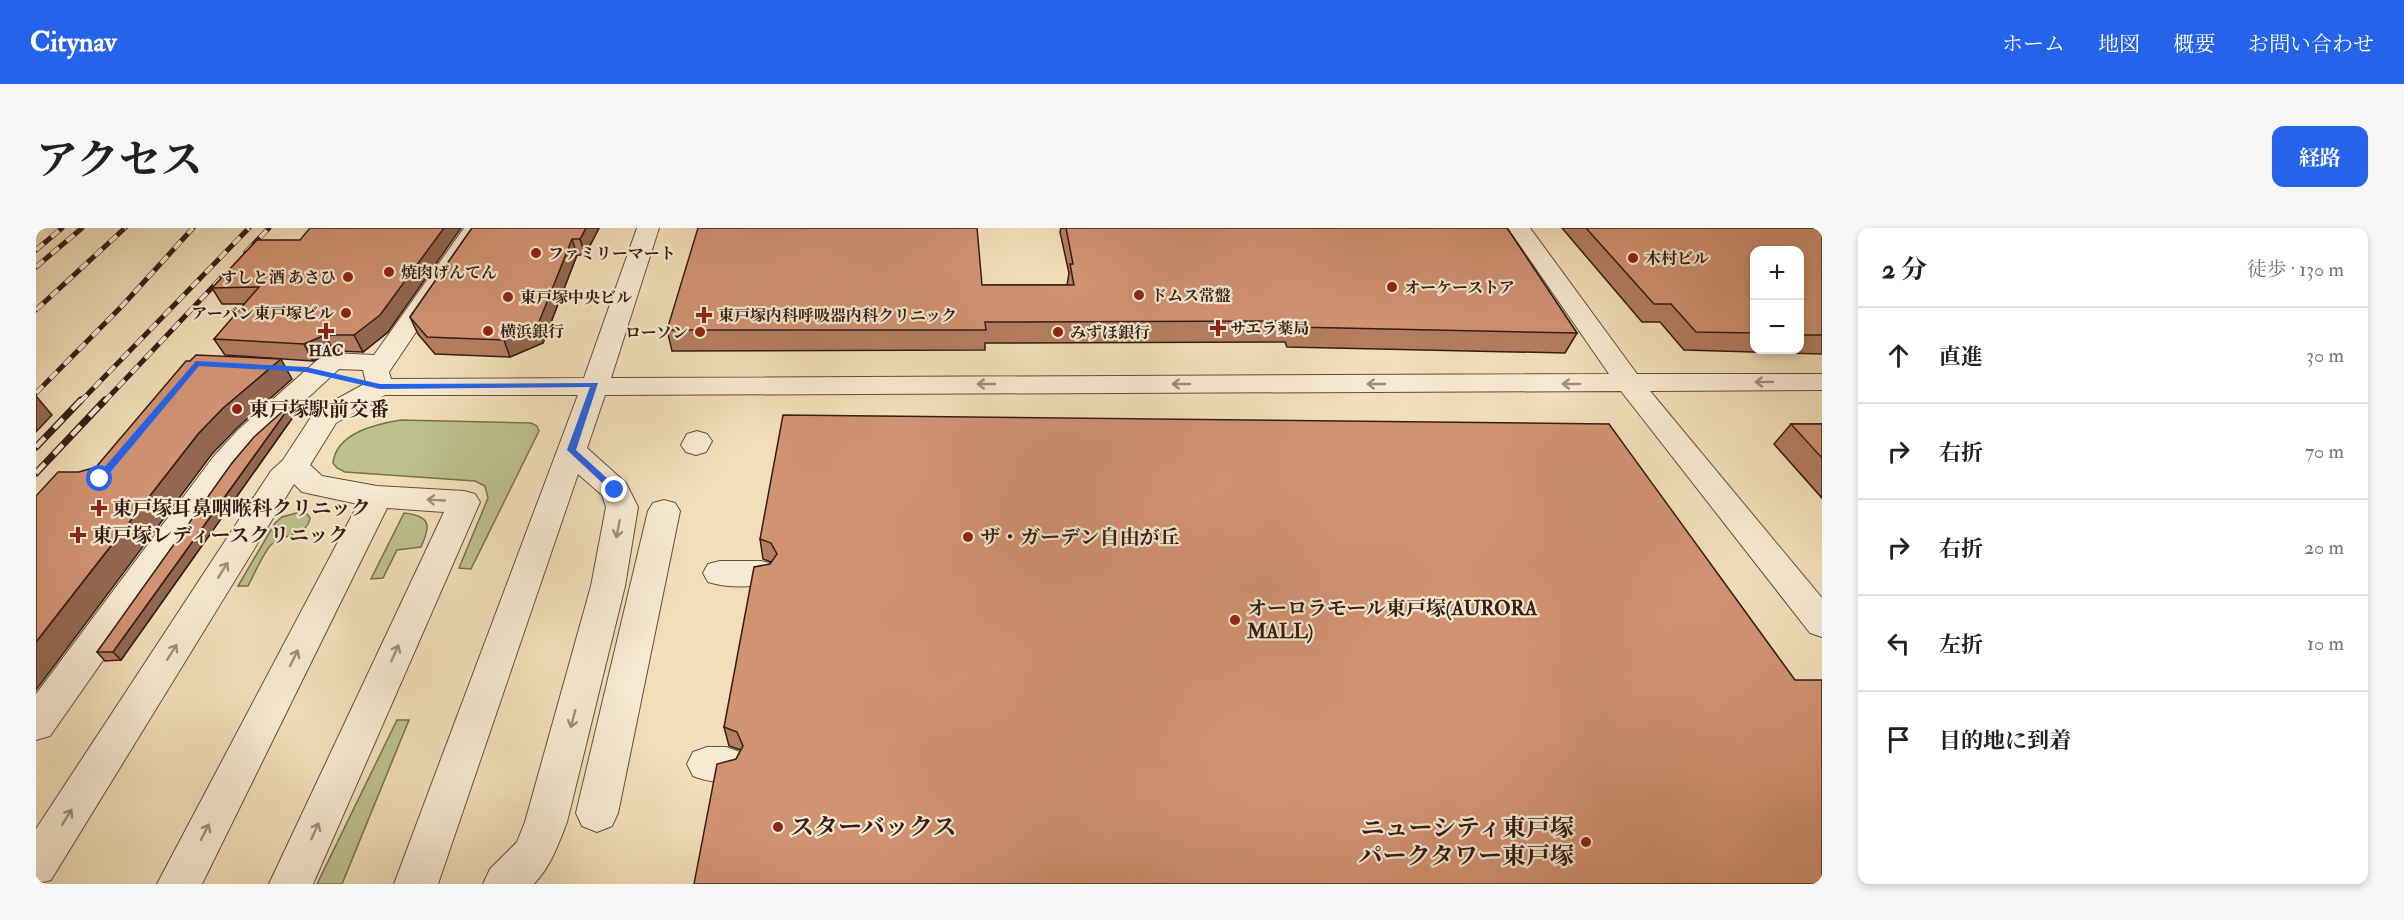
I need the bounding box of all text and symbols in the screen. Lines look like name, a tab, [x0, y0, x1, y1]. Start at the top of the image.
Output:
text: Citynav	[30, 25, 117, 60]
text: ホーム	[2002, 31, 2065, 58]
text: 地図	[2098, 31, 2140, 58]
text: 概要	[2173, 31, 2215, 58]
text: お問い合わせ	[2248, 31, 2374, 58]
button: 経路	[2272, 126, 2368, 187]
text: アクセス	[36, 135, 203, 187]
place label: ファミリーマート	[548, 244, 676, 264]
marker: ファミリーマート	[529, 246, 543, 260]
map controls	[1750, 246, 1804, 354]
button: +	[1750, 246, 1804, 300]
place label: 木村ビル	[1645, 249, 1709, 269]
marker: 木村ビル	[1626, 251, 1640, 265]
text: 2 分	[1882, 254, 1927, 286]
text: 徒歩 · 130 m	[2247, 257, 2344, 282]
place label: 焼肉げんてん	[401, 263, 497, 283]
marker: 焼肉げんてん	[382, 265, 396, 279]
place label: すしと酒 あさひ	[221, 268, 336, 288]
marker: すしと酒 あさひ	[341, 270, 355, 284]
place label: オーケーストア	[1404, 278, 1515, 298]
marker: オーケーストア	[1385, 280, 1399, 294]
place label: ドムス常盤	[1151, 286, 1231, 306]
place label: 東戸塚中央ビル	[520, 288, 632, 308]
marker: ドムス常盤	[1132, 288, 1146, 302]
marker: 東戸塚中央ビル	[501, 290, 515, 304]
button: −	[1750, 300, 1804, 354]
place label: アーバン東戸塚ビル	[191, 304, 334, 324]
marker: アーバン東戸塚ビル	[339, 306, 353, 320]
marker: 東戸塚内科呼吸器内科クリニック	[695, 306, 713, 324]
place label: 東戸塚内科呼吸器内科クリニック	[718, 306, 957, 326]
place label: サエラ薬局	[1230, 319, 1309, 339]
marker: サエラ薬局	[1211, 321, 1225, 335]
place label: 横浜銀行	[500, 322, 564, 342]
place label: ローソン	[625, 323, 688, 343]
place label: みずほ銀行	[1070, 323, 1150, 343]
marker: HAC	[319, 324, 333, 338]
marker: 横浜銀行	[481, 324, 495, 338]
marker: ローソン	[693, 325, 707, 339]
marker: みずほ銀行	[1051, 325, 1065, 339]
icon: ahead	[1882, 339, 1915, 372]
place label: HAC	[309, 341, 344, 361]
text: 直進	[1939, 343, 1983, 371]
text: 30 m	[2306, 343, 2344, 368]
one-way arrow	[1754, 377, 1774, 388]
one-way arrow	[977, 378, 997, 390]
one-way arrow	[1172, 378, 1192, 390]
one-way arrow	[1367, 378, 1387, 390]
one-way arrow	[1562, 378, 1582, 390]
place label: 東戸塚駅前交番	[249, 397, 389, 422]
marker: 東戸塚駅前交番	[230, 402, 244, 416]
icon: right	[1882, 435, 1915, 468]
text: 右折	[1939, 439, 1983, 467]
text: 70 m	[2305, 439, 2344, 464]
route start	[86, 465, 112, 491]
route end	[601, 476, 627, 502]
one-way arrow	[426, 495, 446, 506]
place label: 東戸塚耳鼻咽喉科クリニック	[112, 496, 371, 521]
marker: 東戸塚耳鼻咽喉科クリニック	[90, 499, 108, 517]
one-way arrow	[612, 519, 623, 539]
place label: 東戸塚レディースクリニック	[92, 523, 348, 548]
place label: ザ・ガーデン自由が丘	[980, 525, 1180, 550]
marker: 東戸塚レディースクリニック	[69, 526, 87, 544]
marker: ザ・ガーデン自由が丘	[961, 530, 975, 544]
icon: right	[1882, 531, 1915, 564]
text: 右折	[1939, 535, 1983, 563]
text: 20 m	[2304, 535, 2344, 560]
one-way arrow	[218, 562, 230, 579]
place label: オーロラモール東戸塚(AURORA MALL)	[1246, 596, 1538, 644]
marker: オーロラモール東戸塚(AURORA MALL)	[1228, 613, 1242, 627]
icon: left	[1882, 627, 1915, 660]
text: 左折	[1939, 631, 1983, 659]
text: 10 m	[2307, 631, 2344, 656]
one-way arrow	[166, 644, 178, 661]
one-way arrow	[390, 645, 402, 663]
one-way arrow	[289, 650, 300, 668]
one-way arrow	[567, 709, 579, 728]
icon: arrive	[1882, 723, 1915, 756]
text: 目的地に到着	[1939, 727, 2071, 755]
one-way arrow	[61, 808, 74, 825]
place label: スターバックス	[790, 812, 957, 843]
place label: ニューシティ東戸塚 パークタワー東戸塚	[1358, 813, 1574, 872]
marker: スターバックス	[771, 820, 785, 834]
one-way arrow	[309, 822, 321, 840]
one-way arrow	[200, 823, 212, 841]
marker: ニューシティ東戸塚 パークタワー東戸塚	[1579, 835, 1593, 849]

